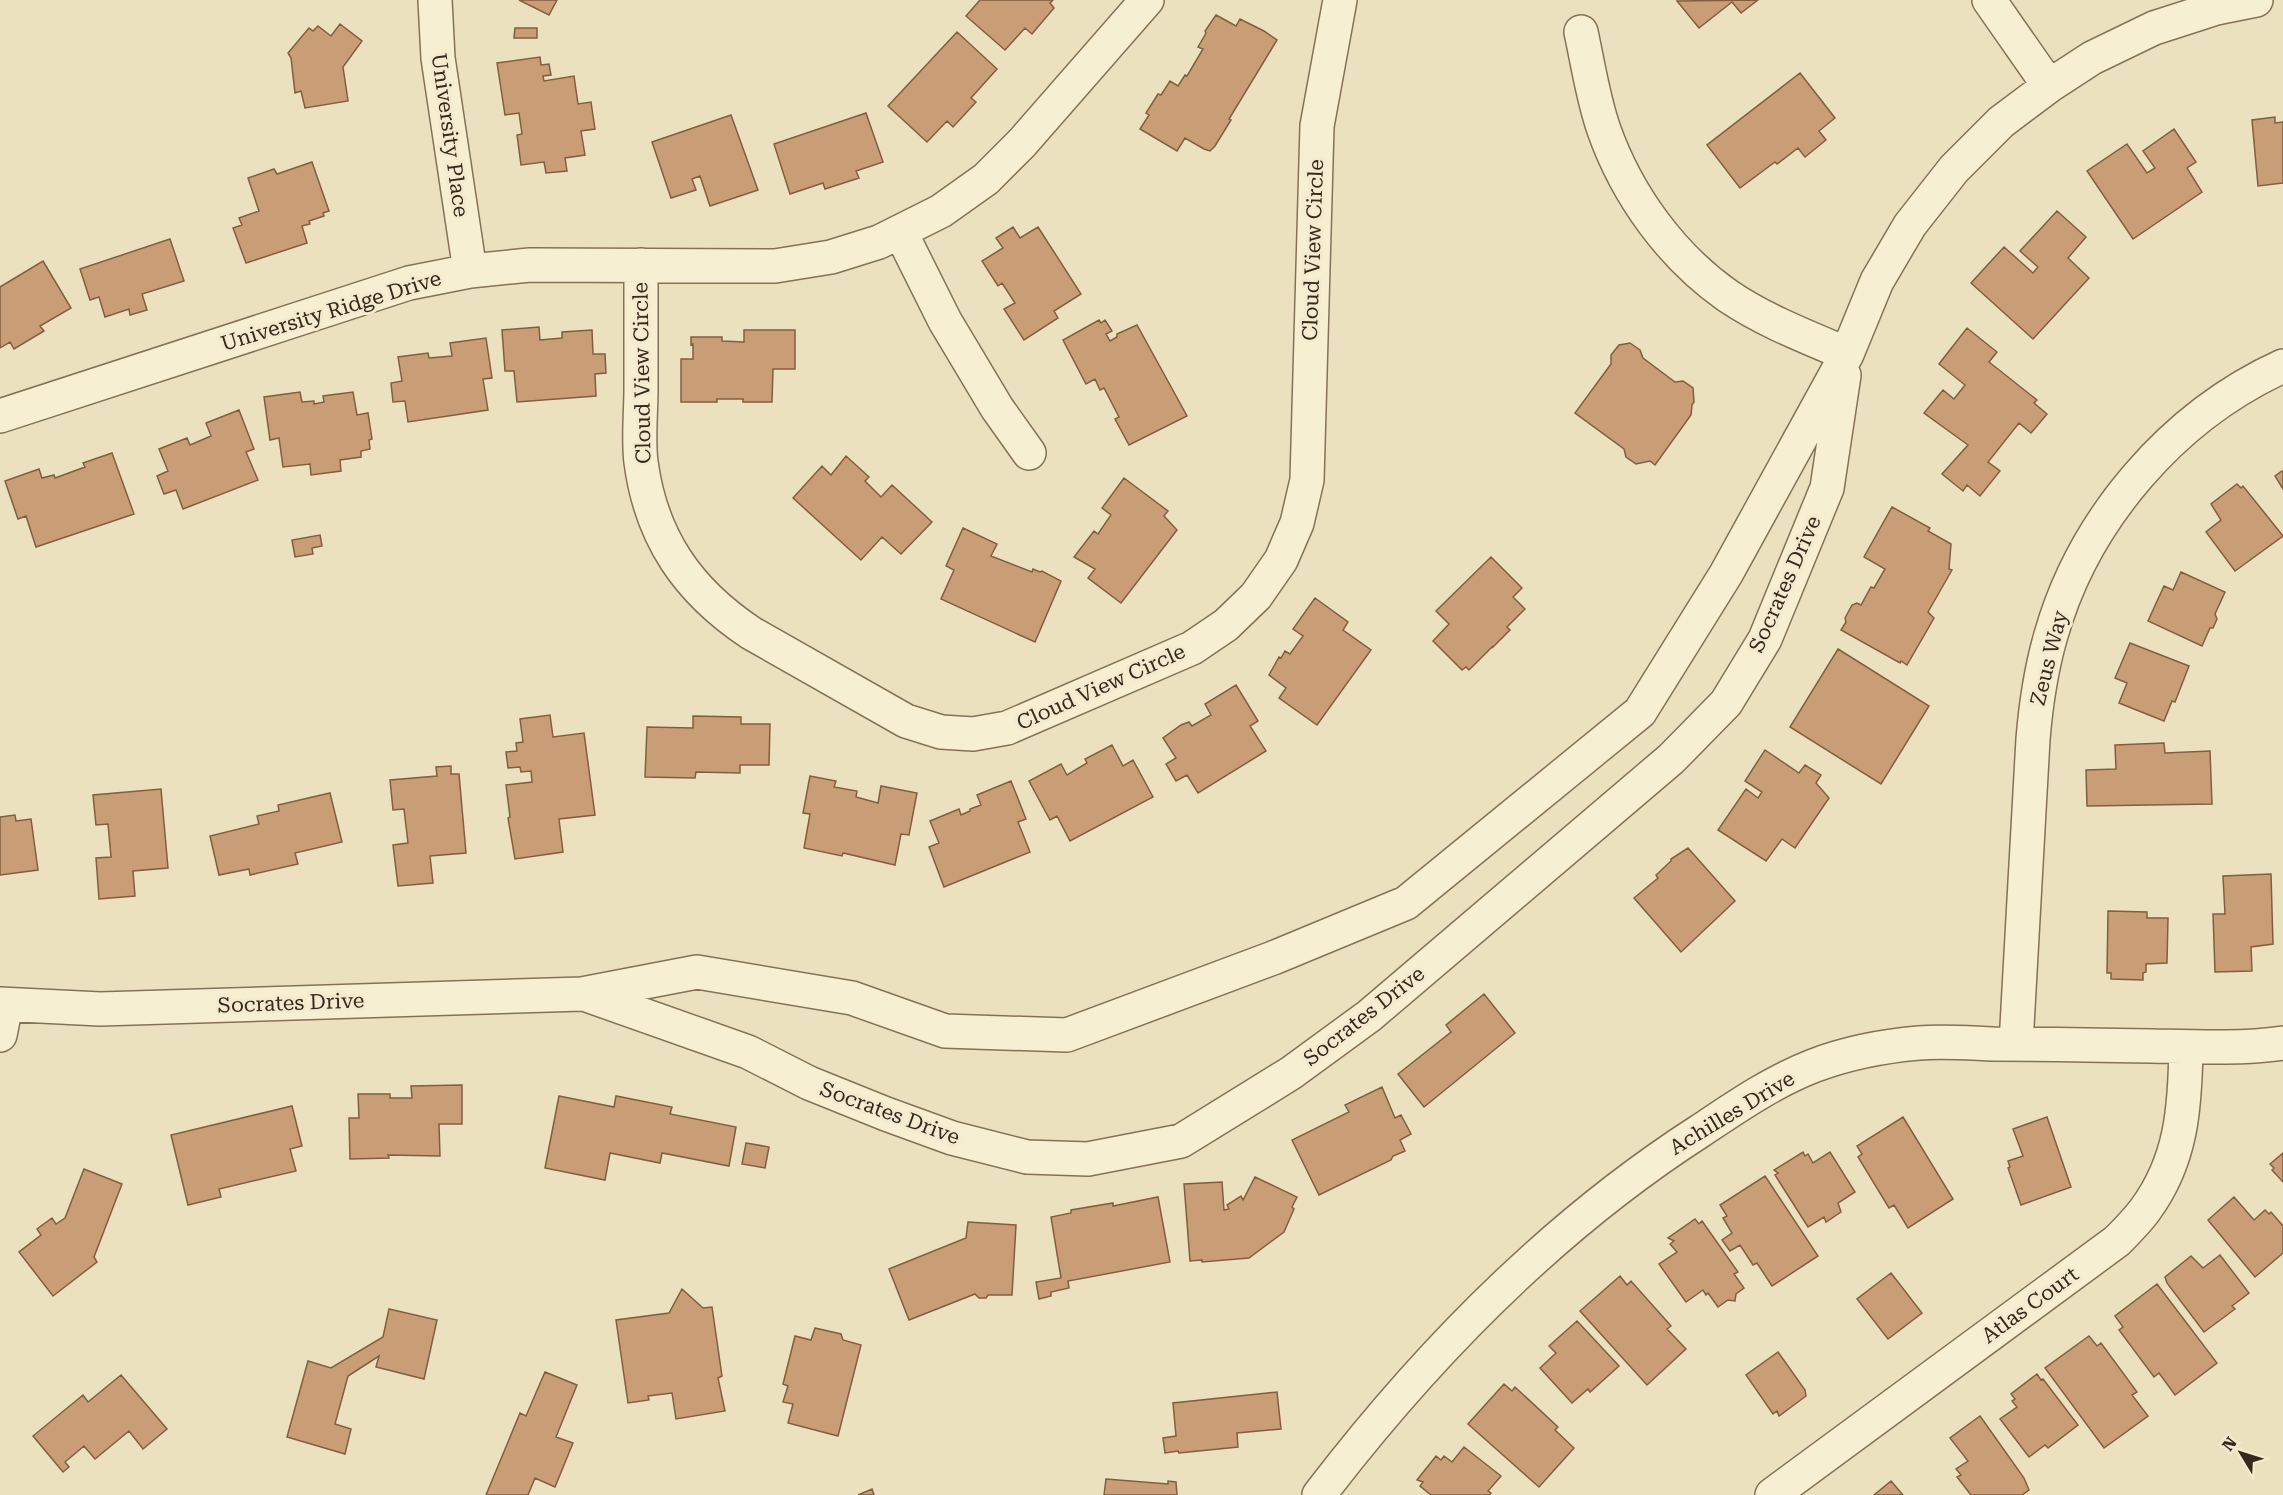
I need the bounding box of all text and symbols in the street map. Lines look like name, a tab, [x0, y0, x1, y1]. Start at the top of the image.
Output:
street label: University Place	[427, 51, 473, 219]
street label: Cloud View Circle	[1298, 159, 1328, 341]
street label: University Ridge Drive	[218, 266, 444, 356]
street label: Cloud View Circle	[628, 282, 656, 464]
street label: Socrates Drive	[1744, 512, 1826, 656]
street label: Zeus Way	[2026, 608, 2073, 708]
street label: Cloud View Circle	[1013, 639, 1189, 735]
street label: Socrates Drive	[1299, 961, 1429, 1071]
street label: Socrates Drive	[217, 988, 365, 1018]
street label: Achilles Drive	[1665, 1066, 1799, 1160]
street label: Socrates Drive	[817, 1077, 963, 1149]
street label: Atlas Court	[1977, 1262, 2083, 1348]
north arrow	[2211, 1423, 2271, 1483]
text: N	[2218, 1433, 2241, 1455]

